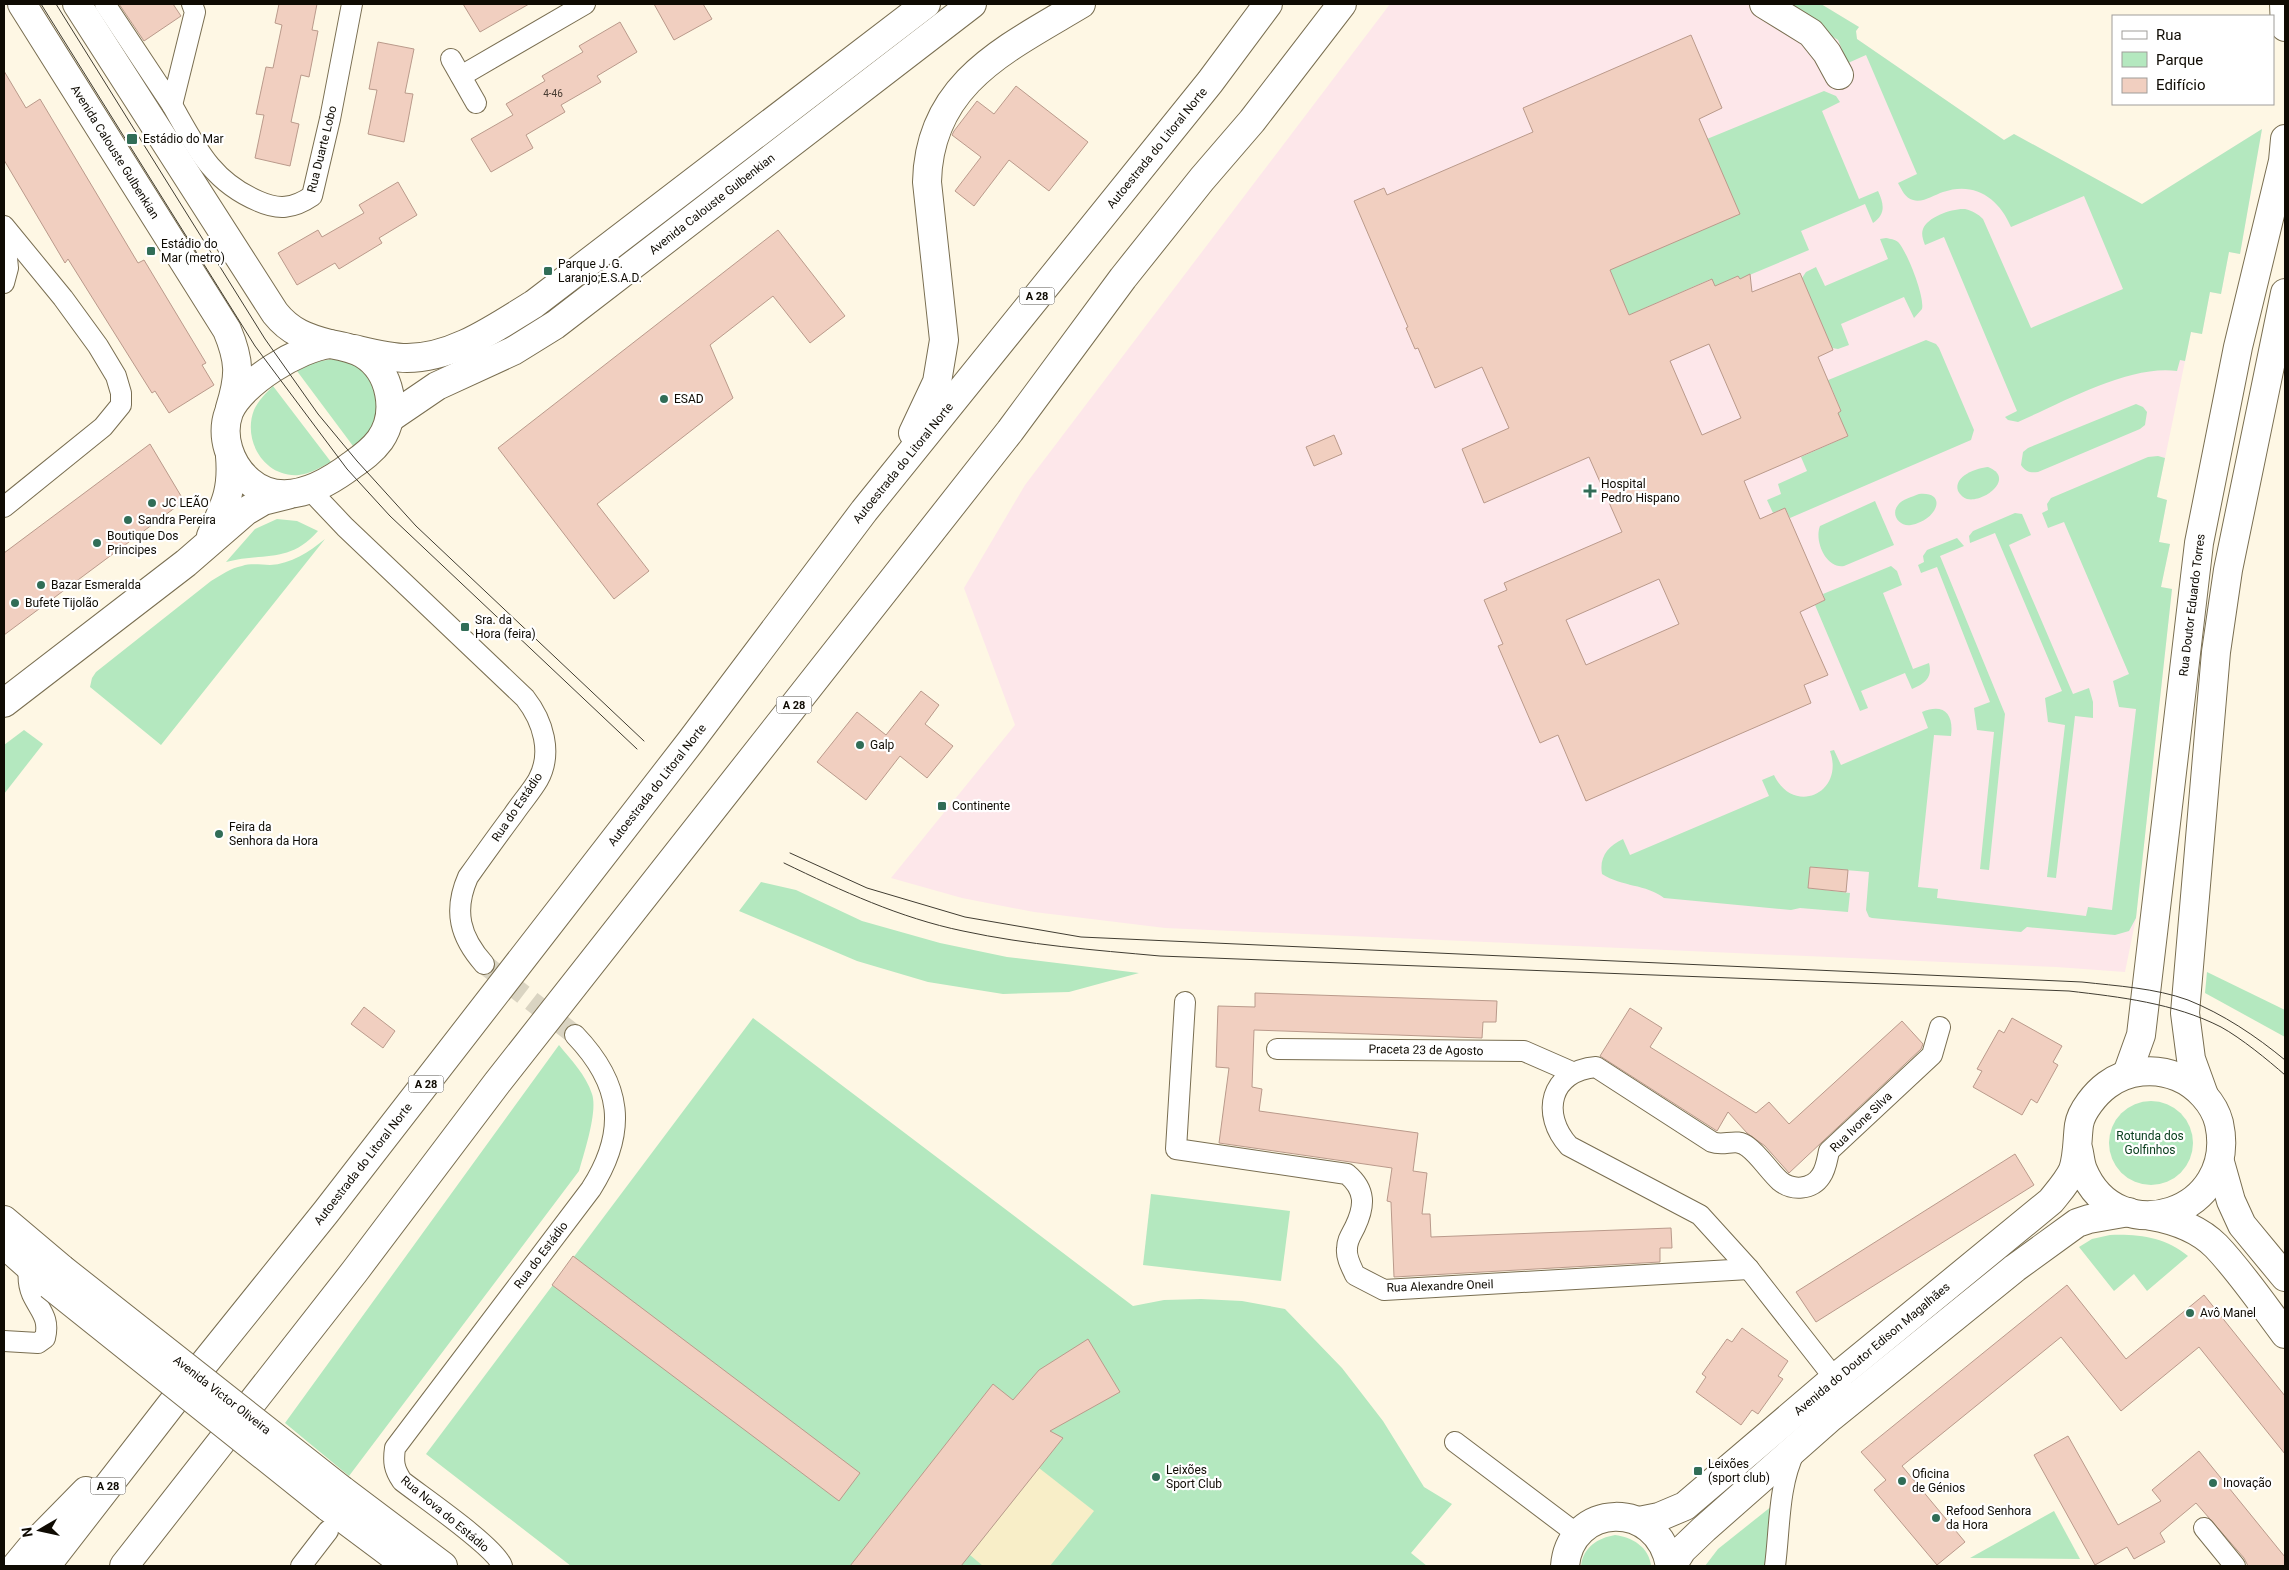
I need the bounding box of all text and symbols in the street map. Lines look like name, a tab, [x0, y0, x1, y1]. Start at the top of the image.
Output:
legend	[2112, 15, 2274, 105]
text: Rua	[2156, 26, 2182, 44]
text: Parque	[2156, 51, 2203, 69]
text: Edifício	[2156, 76, 2205, 94]
street label: Avenida Calouste Gulbenkian	[68, 82, 162, 222]
street label: Autoestrada do Litoral Norte	[1104, 85, 1210, 211]
house number: 4-46	[543, 88, 563, 99]
street label: Rua Duarte Lobo	[304, 104, 340, 194]
marker: Estádio do Mar	[125, 132, 139, 146]
place label: Estádio do Mar	[143, 132, 224, 146]
street label: Avenida Calouste Gulbenkian	[647, 151, 777, 257]
place label: Estádio do Mar (metro)	[161, 237, 225, 265]
marker: Estádio do Mar (metro)	[145, 245, 157, 257]
place label: Parque J. G. Laranjo;E.S.A.D.	[558, 257, 642, 285]
marker: Parque J. G. Laranjo;E.S.A.D.	[542, 265, 554, 277]
road number: A 28	[1020, 288, 1054, 304]
place label: ESAD	[674, 392, 704, 406]
marker: ESAD	[658, 393, 670, 405]
street label: Autoestrada do Litoral Norte	[850, 400, 956, 526]
place label: Hospital Pedro Hispano	[1601, 477, 1680, 505]
marker: Hospital Pedro Hispano	[1583, 484, 1597, 498]
place label: JC LEÃO	[162, 494, 209, 510]
marker: JC LEÃO	[146, 497, 158, 509]
place label: Sandra Pereira	[138, 513, 216, 527]
marker: Sandra Pereira	[122, 514, 134, 526]
place label: Boutique Dos Principes	[107, 529, 178, 557]
street label: Rua Doutor Eduardo Torres	[2176, 533, 2208, 677]
marker: Boutique Dos Principes	[91, 537, 103, 549]
place label: Bazar Esmeralda	[51, 578, 141, 592]
marker: Bazar Esmeralda	[35, 579, 47, 591]
place label: Bufete Tijolão	[25, 596, 99, 610]
marker: Bufete Tijolão	[9, 597, 21, 609]
place label: Sra. da Hora (feira)	[475, 613, 536, 641]
marker: Sra. da Hora (feira)	[459, 621, 471, 633]
road number: A 28	[776, 696, 812, 714]
street label: Autoestrada do Litoral Norte	[605, 721, 709, 849]
place label: Galp	[870, 738, 895, 752]
marker: Galp	[854, 739, 866, 751]
street label: Rua do Estádio	[489, 770, 545, 844]
place label: Continente	[952, 799, 1010, 813]
marker: Continente	[936, 800, 948, 812]
place label: Feira da Senhora da Hora	[229, 820, 318, 848]
marker: Feira da Senhora da Hora	[213, 828, 225, 840]
street label: Praceta 23 de Agosto	[1368, 1042, 1484, 1058]
road number: A 28	[408, 1076, 444, 1092]
street label: Rua Ivone Silva	[1827, 1089, 1895, 1155]
street label: Autoestrada do Litoral Norte	[311, 1100, 415, 1228]
park label: Rotunda dos Golfinhos	[2116, 1129, 2184, 1157]
street label: Rua do Estádio	[511, 1219, 571, 1291]
street label: Rua Alexandre Oneil	[1386, 1277, 1494, 1295]
street label: Avenida do Doutor Edison Magalhães	[1791, 1280, 1953, 1418]
place label: Avô Manel	[2200, 1306, 2256, 1320]
marker: Avô Manel	[2184, 1307, 2196, 1319]
street label: Avenida Victor Oliveira	[171, 1353, 273, 1437]
place label: Leixões (sport club)	[1708, 1457, 1770, 1485]
place label: Leixões Sport Club	[1166, 1463, 1222, 1491]
marker: Leixões (sport club)	[1692, 1465, 1704, 1477]
place label: Oficina de Génios	[1912, 1467, 1965, 1495]
marker: Leixões Sport Club	[1150, 1471, 1162, 1483]
street label: Rua Nova do Estádio	[398, 1473, 492, 1555]
marker: Oficina de Génios	[1896, 1475, 1908, 1487]
place label: Inovação	[2223, 1476, 2272, 1490]
marker: Inovação	[2207, 1477, 2219, 1489]
road number: A 28	[90, 1478, 126, 1494]
place label: Refood Senhora da Hora	[1946, 1504, 2031, 1532]
north arrow	[15, 1505, 65, 1555]
marker: Refood Senhora da Hora	[1930, 1512, 1942, 1524]
text: N	[18, 1526, 36, 1538]

